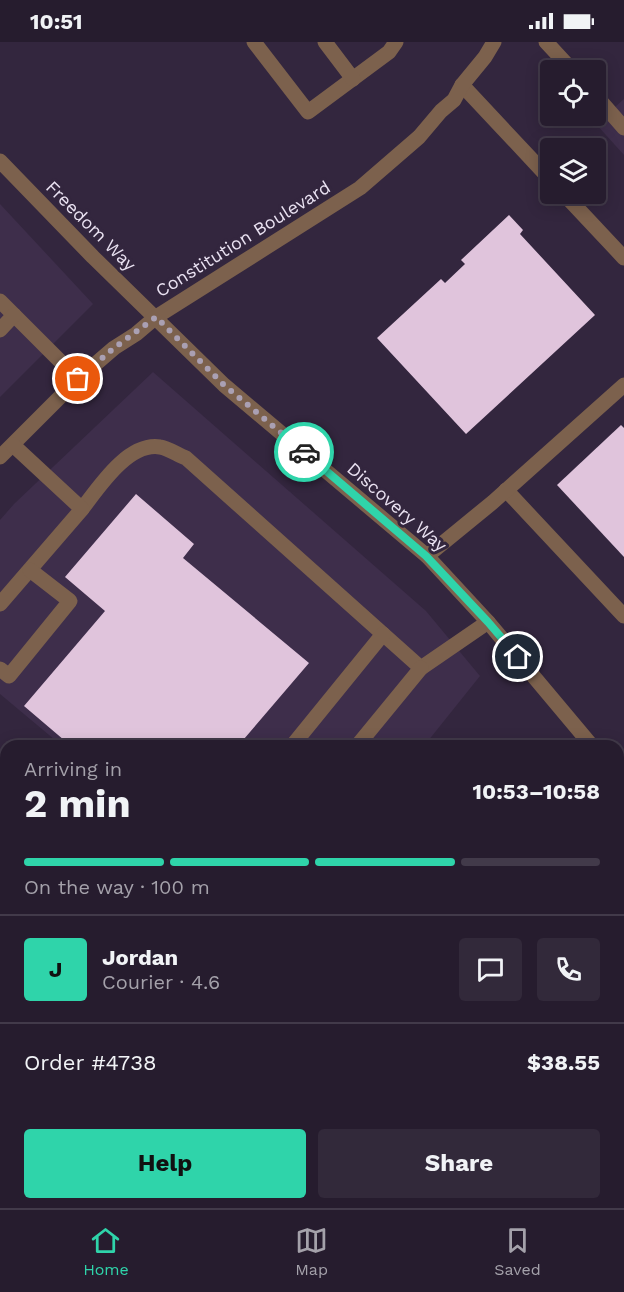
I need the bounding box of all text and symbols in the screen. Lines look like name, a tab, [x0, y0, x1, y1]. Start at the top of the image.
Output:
text: 10:51	[30, 9, 83, 34]
map controls	[540, 60, 606, 204]
button: locate	[540, 60, 606, 126]
button: layers	[540, 138, 606, 204]
street label: Freedom Way	[42, 176, 141, 275]
street label: Constitution Boulevard	[151, 176, 334, 301]
pin	[52, 353, 103, 404]
icon: bag	[61, 362, 94, 395]
courier	[274, 422, 334, 482]
icon: car	[288, 436, 321, 469]
street label: Discovery Way	[343, 458, 452, 556]
pin	[492, 631, 543, 682]
icon: home	[501, 640, 534, 673]
text: Arriving in	[24, 757, 122, 781]
text: 10:53–10:58	[473, 779, 600, 804]
text: 2 min	[24, 781, 131, 826]
text: On the way · 100 m	[24, 875, 210, 899]
button: chat	[459, 938, 522, 1001]
button: phone	[537, 938, 600, 1001]
text: Jordan	[102, 945, 178, 970]
text: J	[49, 957, 62, 982]
text: Courier · 4.6	[102, 970, 220, 994]
text: Order #4738	[24, 1050, 157, 1075]
text: $38.55	[527, 1050, 600, 1075]
button: Help	[24, 1129, 306, 1198]
button: Share	[318, 1129, 600, 1198]
tab: Home	[83, 1224, 129, 1279]
tab: Map	[295, 1224, 328, 1279]
tab: Saved	[494, 1224, 541, 1279]

